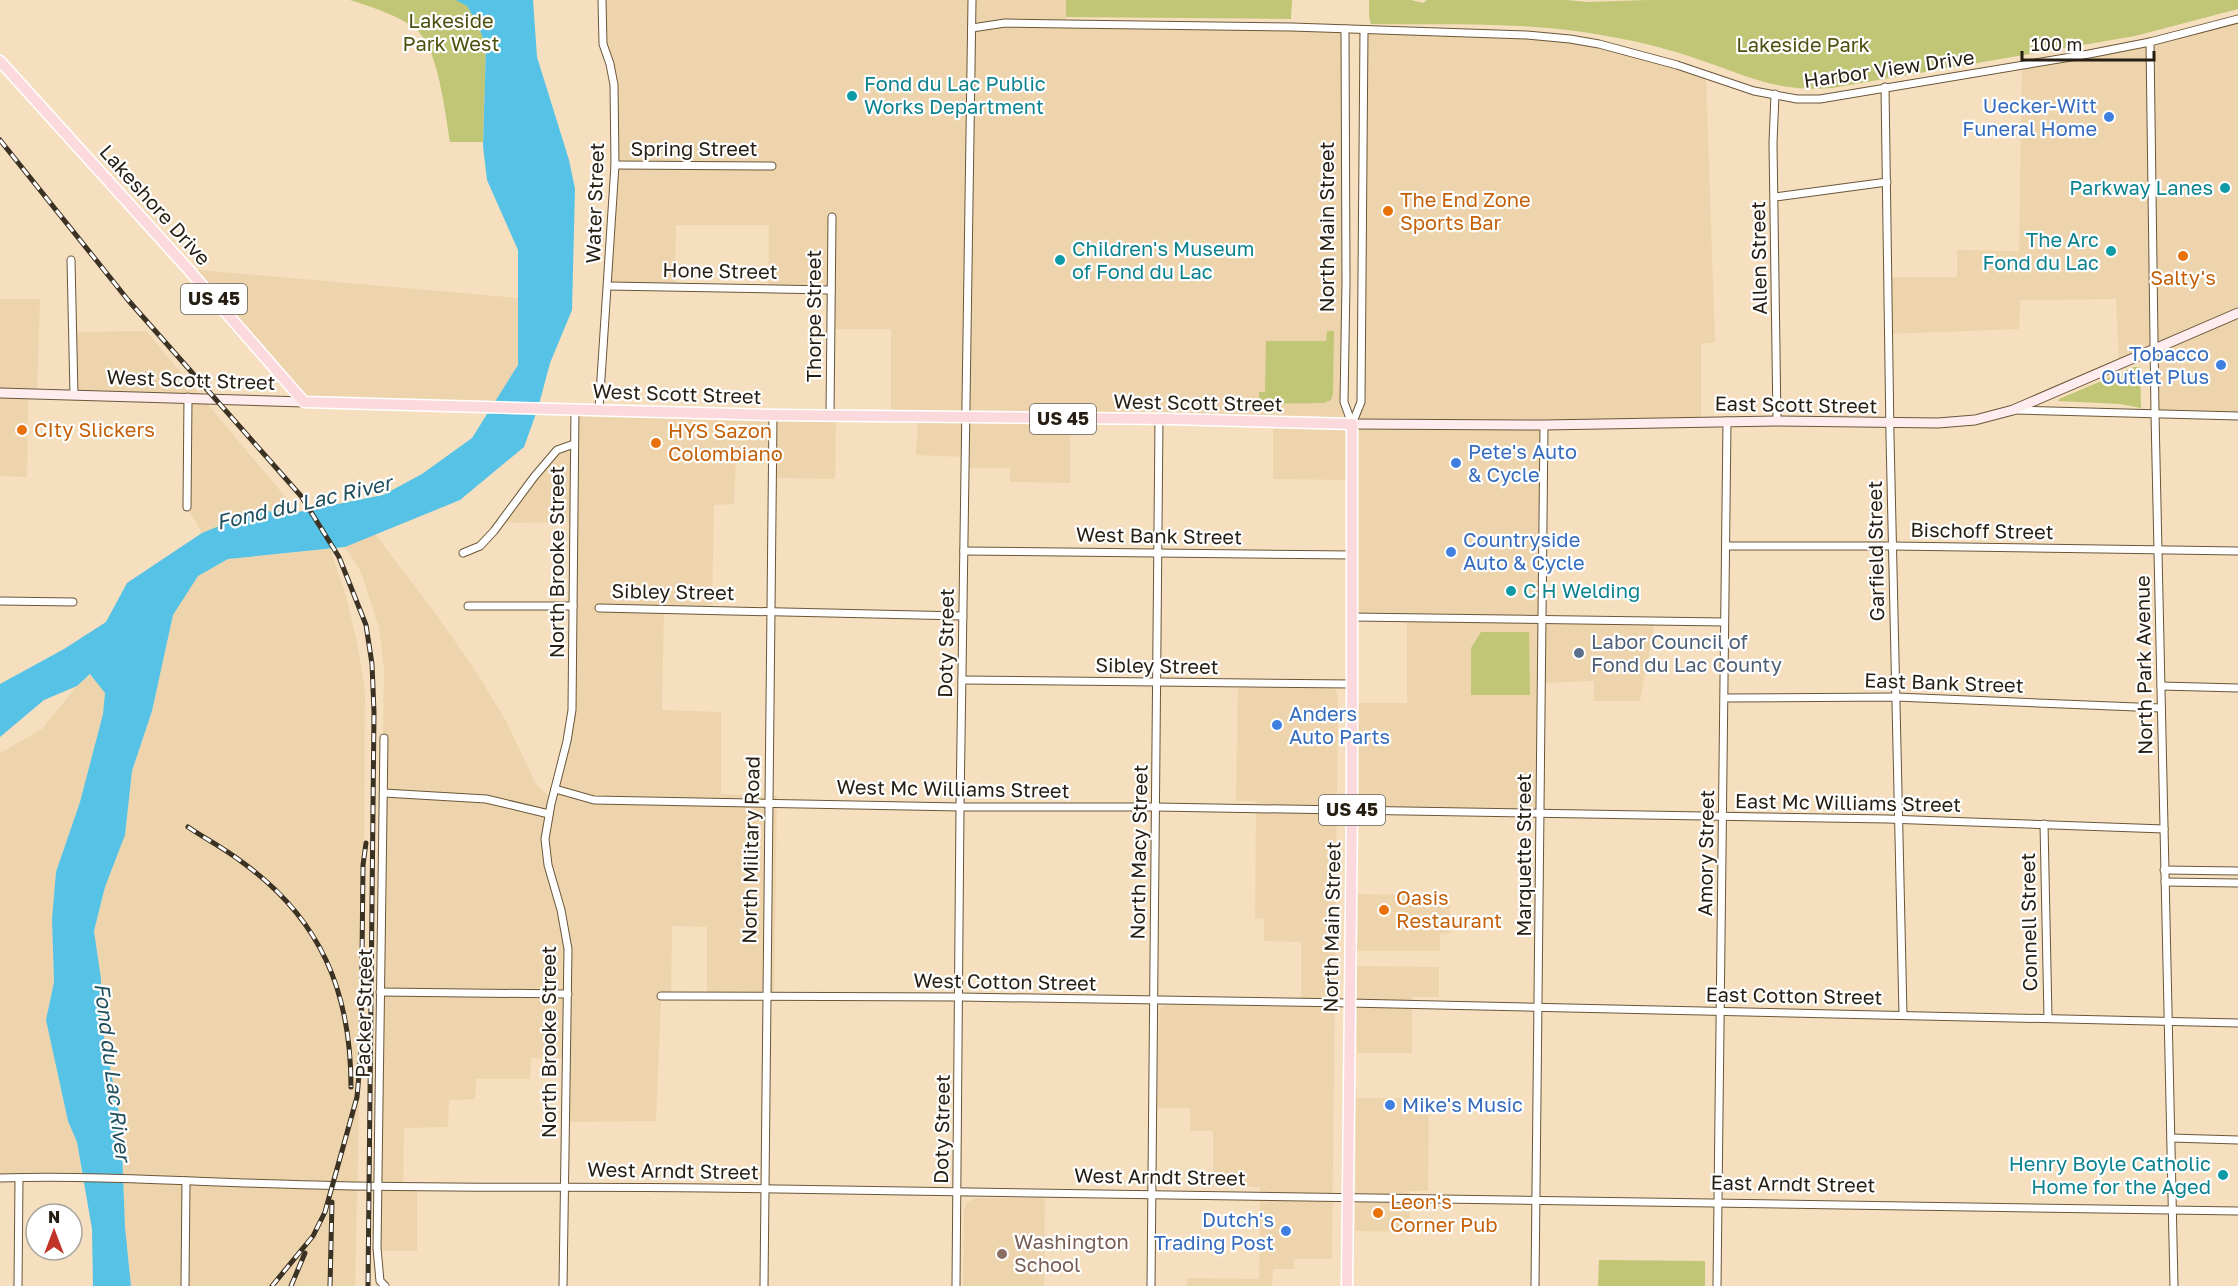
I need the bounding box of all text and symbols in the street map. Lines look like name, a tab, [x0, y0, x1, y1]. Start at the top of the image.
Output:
park label: Lakeside Park West	[403, 8, 499, 55]
scale bar	[2022, 24, 2154, 62]
park label: Lakeside Park	[1736, 32, 1870, 56]
text: 100 m	[2031, 33, 2082, 55]
street label: Harbor View Drive	[1802, 44, 1976, 92]
place label: Fond du Lac Public Works Department	[864, 71, 1046, 118]
marker: Fond du Lac Public Works Department	[845, 89, 859, 103]
place label: Uecker-Witt Funeral Home	[1962, 93, 2097, 140]
marker: Uecker-Witt Funeral Home	[2102, 110, 2116, 124]
street label: Spring Street	[630, 136, 758, 160]
street label: Lakeshore Drive	[95, 139, 216, 270]
street label: North Main Street	[1314, 141, 1338, 313]
street label: Water Street	[580, 142, 608, 264]
place label: Parkway Lanes	[2069, 175, 2213, 199]
marker: Parkway Lanes	[2218, 181, 2232, 195]
place label: The End Zone Sports Bar	[1400, 187, 1531, 234]
street label: Allen Street	[1745, 201, 1771, 315]
marker: The End Zone Sports Bar	[1381, 204, 1395, 218]
place label: The Arc Fond du Lac	[1983, 227, 2099, 274]
place label: Children's Museum of Fond du Lac	[1072, 236, 1254, 283]
marker: The Arc Fond du Lac	[2104, 244, 2118, 258]
marker: Salty's	[2176, 249, 2190, 263]
street label: Thorpe Street	[801, 250, 825, 382]
marker: Children's Museum of Fond du Lac	[1053, 253, 1067, 267]
street label: Hone Street	[662, 257, 778, 283]
place label: Salty's	[2150, 265, 2216, 289]
road number: US 45	[181, 284, 247, 314]
place label: Tobacco Outlet Plus	[2101, 341, 2209, 388]
marker: Tobacco Outlet Plus	[2214, 358, 2228, 372]
street label: West Scott Street	[106, 364, 276, 394]
street label: West Scott Street	[592, 378, 762, 408]
street label: West Scott Street	[1113, 389, 1283, 415]
street label: East Scott Street	[1715, 391, 1878, 417]
road number: US 45	[1030, 404, 1096, 434]
place label: CIty Slickers	[34, 417, 155, 441]
place label: HYS Sazon Colombiano	[668, 418, 783, 465]
marker: CIty Slickers	[15, 423, 29, 437]
marker: HYS Sazon Colombiano	[649, 436, 663, 450]
place label: Pete's Auto & Cycle	[1468, 439, 1577, 486]
marker: Pete's Auto & Cycle	[1449, 456, 1463, 470]
street label: North Brooke Street	[544, 466, 568, 658]
water label: Fond du Lac River	[214, 469, 397, 535]
street label: Garfield Street	[1862, 481, 1888, 621]
street label: Bischoff Street	[1910, 517, 2054, 543]
street label: West Bank Street	[1076, 522, 1242, 548]
place label: Countryside Auto & Cycle	[1463, 527, 1585, 574]
marker: Countryside Auto & Cycle	[1444, 545, 1458, 559]
street label: North Park Avenue	[2129, 575, 2157, 755]
street label: Sibley Street	[611, 578, 735, 604]
place label: C H Welding	[1523, 578, 1640, 602]
marker: C H Welding	[1504, 584, 1518, 598]
street label: Doty Street	[932, 588, 958, 698]
place label: Labor Council of Fond du Lac County	[1591, 629, 1782, 676]
marker: Labor Council of Fond du Lac County	[1572, 646, 1586, 660]
street label: Sibley Street	[1095, 652, 1219, 678]
street label: East Bank Street	[1864, 667, 2024, 697]
place label: Anders Auto Parts	[1289, 701, 1390, 748]
marker: Anders Auto Parts	[1270, 718, 1284, 732]
street label: North Military Road	[736, 756, 764, 944]
street label: North Macy Street	[1124, 764, 1152, 940]
street label: Marquette Street	[1511, 773, 1535, 937]
street label: West Mc Williams Street	[836, 774, 1070, 802]
street label: East Mc Williams Street	[1735, 788, 1961, 816]
street label: Amory Street	[1692, 789, 1718, 917]
road number: US 45	[1319, 795, 1385, 825]
street label: North Main Street	[1318, 841, 1344, 1013]
street label: Connell Street	[2015, 852, 2041, 992]
place label: Oasis Restaurant	[1396, 885, 1502, 932]
marker: Oasis Restaurant	[1377, 903, 1391, 917]
street label: North Brooke Street	[536, 946, 560, 1138]
street label: Packer Street	[350, 948, 376, 1078]
street label: West Cotton Street	[913, 967, 1097, 995]
water label: Fond du Lac River	[89, 981, 137, 1165]
street label: East Cotton Street	[1705, 981, 1883, 1009]
street label: Doty Street	[928, 1074, 954, 1184]
place label: Mike's Music	[1402, 1092, 1523, 1116]
marker: Mike's Music	[1383, 1098, 1397, 1112]
place label: Henry Boyle Catholic Home for the Aged	[2009, 1151, 2211, 1198]
street label: West Arndt Street	[587, 1157, 759, 1183]
street label: West Arndt Street	[1074, 1163, 1246, 1189]
marker: Henry Boyle Catholic Home for the Aged	[2216, 1168, 2230, 1182]
street label: East Arndt Street	[1710, 1170, 1876, 1196]
place label: Leon's Corner Pub	[1390, 1189, 1498, 1236]
north arrow	[24, 1202, 84, 1262]
marker: Leon's Corner Pub	[1371, 1206, 1385, 1220]
text: N	[48, 1207, 60, 1227]
place label: Dutch's Trading Post	[1154, 1207, 1274, 1254]
marker: Dutch's Trading Post	[1279, 1224, 1293, 1238]
place label: Washington School	[1014, 1229, 1129, 1276]
marker: Washington School	[995, 1247, 1009, 1261]

